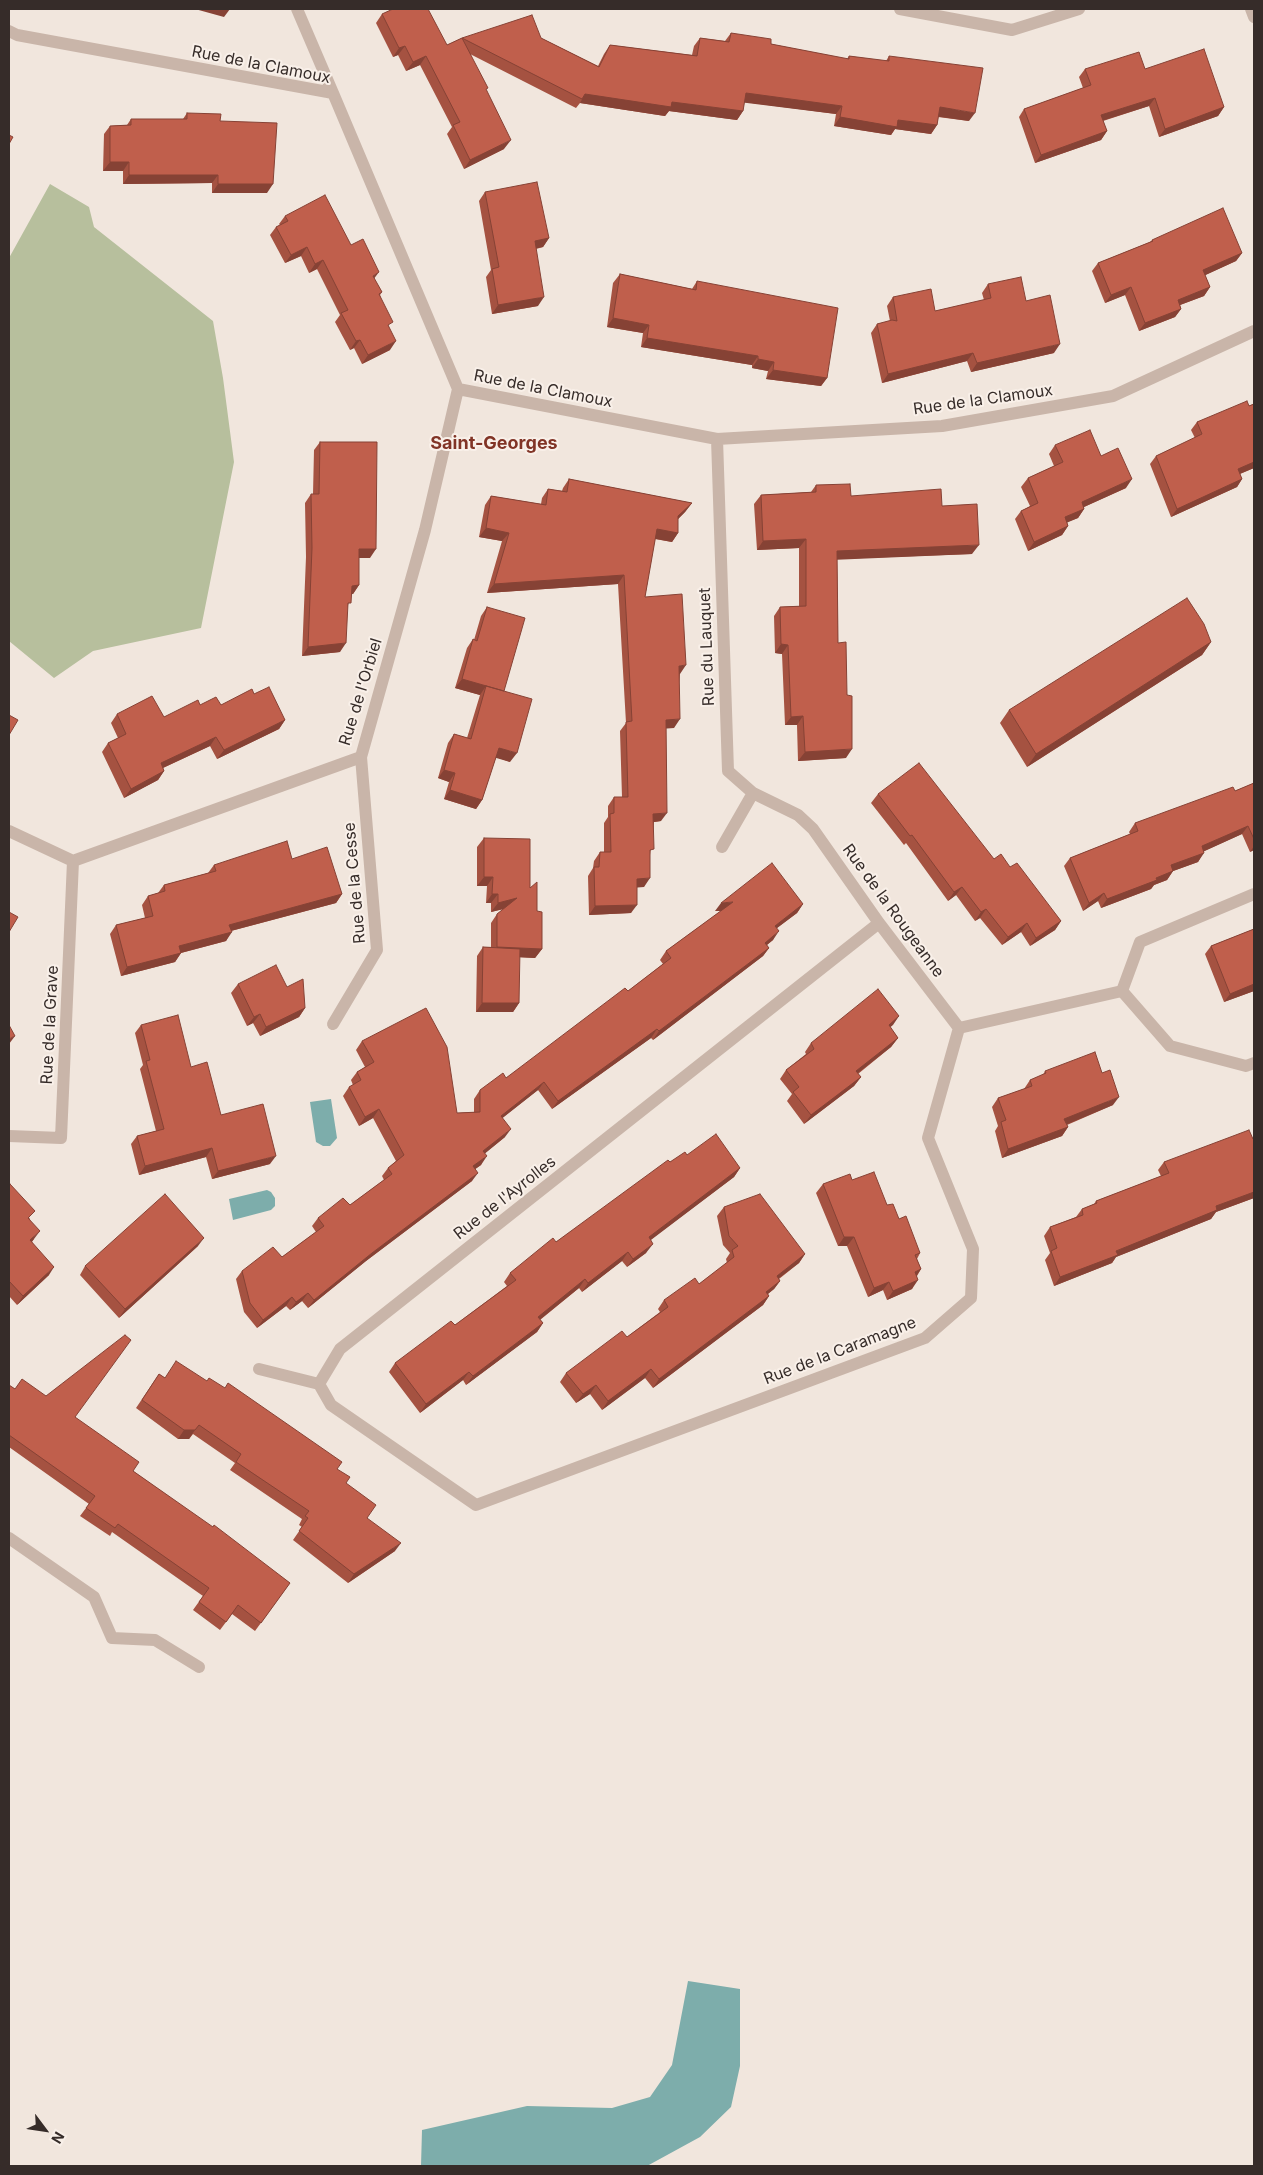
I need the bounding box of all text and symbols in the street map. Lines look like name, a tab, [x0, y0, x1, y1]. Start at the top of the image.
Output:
street label: Rue de la Clamoux	[190, 42, 332, 88]
street label: Rue de la Clamoux	[472, 366, 614, 412]
street label: Rue de la Clamoux	[912, 381, 1054, 419]
district label: Saint-Georges	[430, 433, 558, 455]
street label: Rue du Lauquet	[695, 587, 719, 707]
street label: Rue de l'Orbiel	[336, 636, 386, 748]
street label: Rue de la Cesse	[340, 821, 370, 945]
street label: Rue de la Rougeanne	[838, 841, 948, 981]
street label: Rue de la Grave	[37, 965, 63, 1085]
street label: Rue de l'Ayrolles	[450, 1152, 560, 1244]
street label: Rue de la Caramagne	[761, 1313, 919, 1389]
north arrow	[20, 2105, 70, 2155]
text: N	[48, 2129, 68, 2147]

